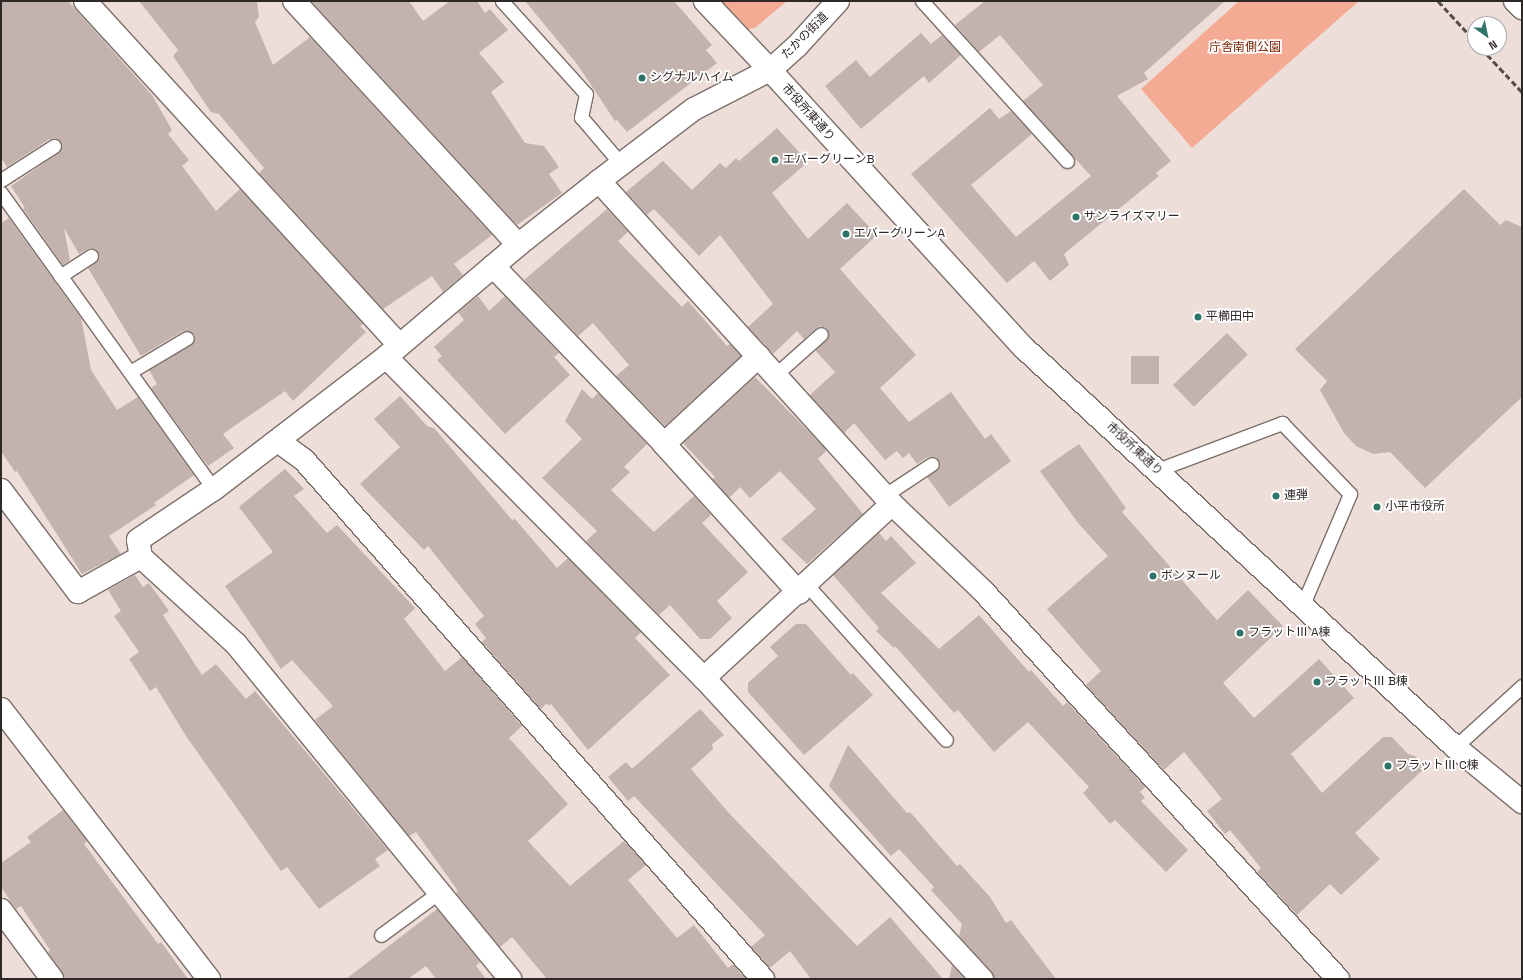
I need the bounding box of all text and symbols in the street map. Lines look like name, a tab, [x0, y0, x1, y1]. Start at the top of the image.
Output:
street label: たかの街道	[779, 10, 831, 62]
north arrow	[1467, 16, 1507, 56]
text: N	[1486, 37, 1500, 53]
park label: 庁舎南側公園	[1209, 41, 1281, 55]
place label: シグナルハイム	[650, 71, 734, 85]
marker: シグナルハイム	[637, 73, 647, 83]
street label: 市役所東通り	[779, 81, 837, 145]
place label: エバーグリーンB	[783, 153, 875, 167]
marker: エバーグリーンB	[770, 155, 780, 165]
place label: サンライズマリー	[1084, 210, 1180, 224]
marker: サンライズマリー	[1071, 212, 1081, 222]
place label: エバーグリーンA	[854, 227, 946, 241]
marker: エバーグリーンA	[841, 229, 851, 239]
place label: 平櫛田中	[1206, 310, 1254, 324]
marker: 平櫛田中	[1193, 312, 1203, 322]
street label: 市役所東通り	[1103, 419, 1165, 479]
place label: 連弾	[1284, 489, 1308, 503]
marker: 連弾	[1271, 491, 1281, 501]
place label: 小平市役所	[1385, 500, 1445, 514]
marker: 小平市役所	[1372, 502, 1382, 512]
place label: ボンヌール	[1161, 569, 1221, 583]
marker: ボンヌール	[1148, 571, 1158, 581]
place label: フラットⅢ A棟	[1248, 626, 1331, 640]
marker: フラットⅢ A棟	[1235, 628, 1245, 638]
place label: フラットⅢ B棟	[1325, 675, 1408, 689]
marker: フラットⅢ B棟	[1312, 677, 1322, 687]
place label: フラットⅢ C棟	[1396, 759, 1479, 773]
marker: フラットⅢ C棟	[1383, 761, 1393, 771]

